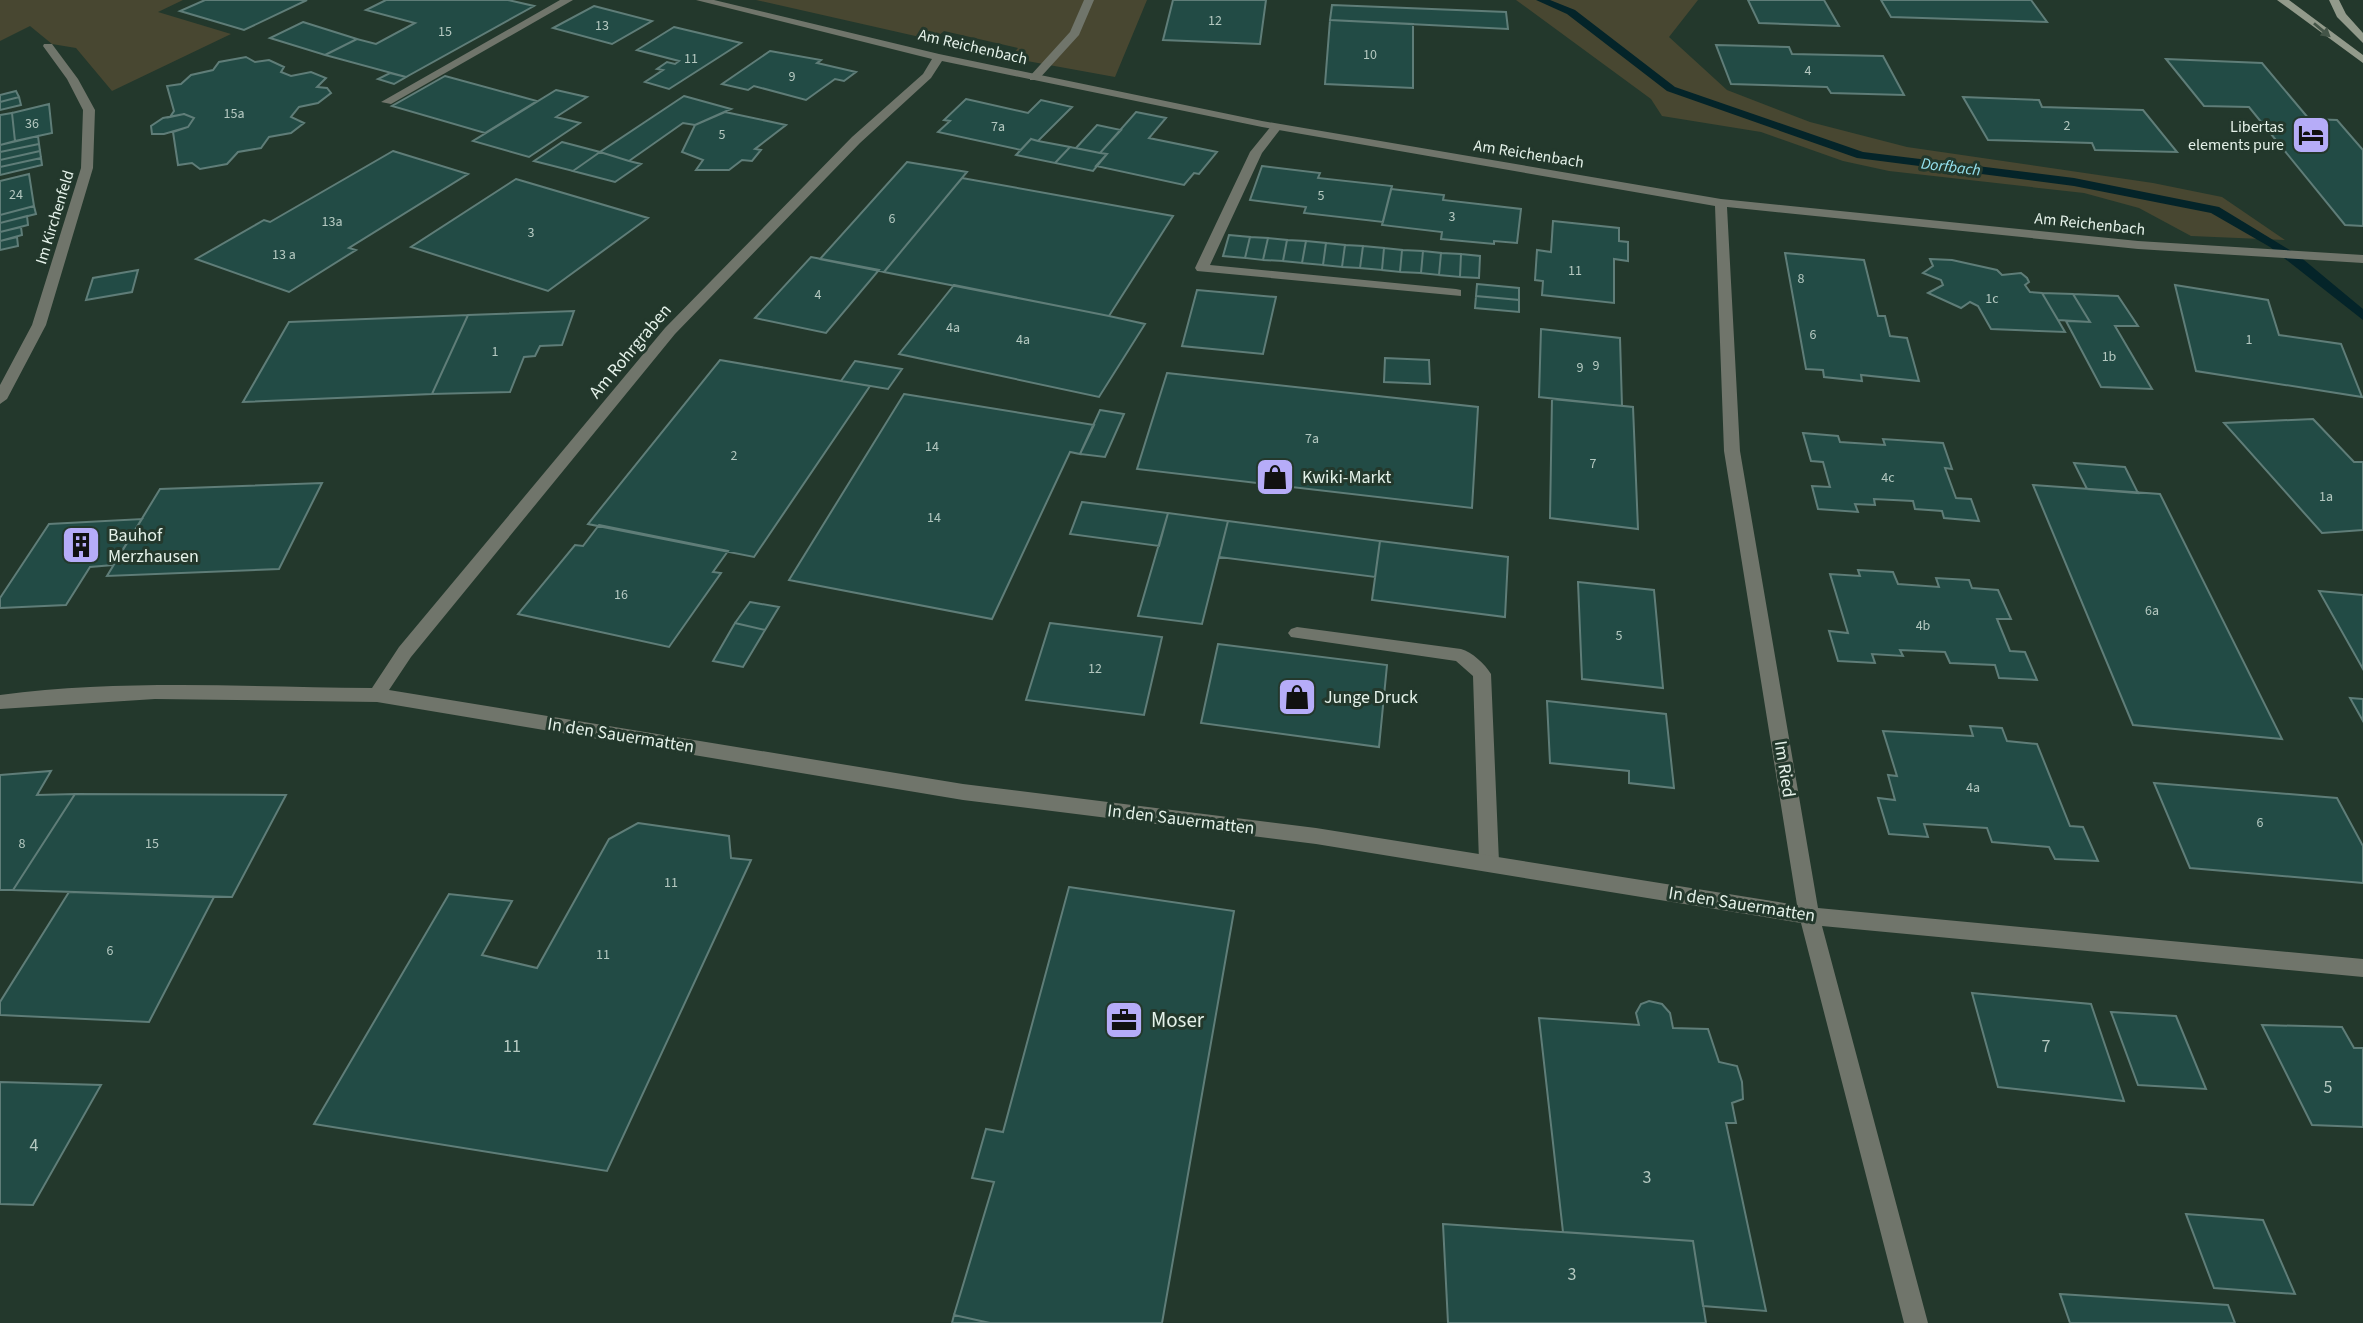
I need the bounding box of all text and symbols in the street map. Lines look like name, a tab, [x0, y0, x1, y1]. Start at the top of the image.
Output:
house number: 12	[1208, 11, 1222, 31]
house number: 13	[595, 16, 609, 36]
house number: 15	[438, 22, 452, 42]
one-way arrow	[2313, 23, 2331, 38]
street label: Am Reichenbach	[916, 24, 1030, 70]
house number: 10	[1363, 45, 1377, 65]
house number: 11	[684, 49, 698, 69]
house number: 4	[1805, 61, 1812, 81]
house number: 9	[789, 67, 796, 87]
house number: 15a	[224, 104, 244, 124]
house number: 36	[25, 114, 39, 134]
hotel icon: Libertas elements pure	[2290, 114, 2332, 156]
house number: 2	[2064, 116, 2071, 136]
place label: Libertas elements pure	[2188, 116, 2284, 156]
house number: 7a	[991, 117, 1005, 137]
house number: 5	[719, 125, 726, 145]
street label: Am Reichenbach	[1472, 134, 1586, 174]
water label: Dorfbach	[1920, 152, 1982, 182]
street label: Im Kirchenfeld	[30, 168, 80, 267]
house number: 24	[9, 185, 23, 205]
house number: 5	[1318, 186, 1325, 206]
house number: 3	[1449, 207, 1456, 227]
street label: Am Reichenbach	[2033, 207, 2146, 241]
house number: 6	[889, 209, 896, 229]
house number: 13a	[322, 212, 342, 232]
house number: 3	[528, 223, 535, 243]
house number: 13 a	[272, 245, 296, 265]
house number: 11	[1568, 261, 1582, 281]
house number: 8	[1798, 269, 1805, 289]
house number: 4	[815, 285, 822, 305]
house number: 1c	[1985, 289, 1999, 309]
street label: Am Rohrgraben	[583, 299, 677, 404]
house number: 4a	[946, 318, 960, 338]
house number: 6	[1810, 325, 1817, 345]
house number: 4a	[1016, 330, 1030, 350]
house number: 1	[2246, 330, 2253, 350]
house number: 1	[492, 342, 499, 362]
house number: 1b	[2102, 347, 2117, 367]
house number: 9	[1593, 356, 1600, 376]
house number: 9	[1577, 358, 1584, 378]
house number: 7a	[1305, 429, 1319, 449]
house number: 14	[925, 437, 939, 457]
house number: 2	[731, 446, 738, 466]
house number: 7	[1590, 454, 1597, 474]
shop icon: Kwiki-Markt	[1254, 456, 1296, 498]
place label: Kwiki-Markt	[1302, 465, 1391, 490]
house number: 4c	[1881, 468, 1895, 488]
house number: 1a	[2319, 487, 2333, 507]
house number: 14	[927, 508, 941, 528]
place label: Bauhof Merzhausen	[108, 523, 199, 569]
building icon: Bauhof Merzhausen	[60, 524, 102, 566]
house number: 16	[614, 585, 628, 605]
house number: 6a	[2145, 601, 2159, 621]
house number: 4b	[1916, 616, 1931, 636]
house number: 5	[1616, 626, 1623, 646]
house number: 12	[1088, 659, 1102, 679]
shop icon: Junge Druck	[1276, 676, 1318, 718]
place label: Junge Druck	[1324, 685, 1418, 710]
street label: In den Sauermatten	[546, 712, 696, 759]
street label: Im Ried	[1768, 739, 1801, 799]
house number: 4a	[1966, 778, 1980, 798]
street label: In den Sauermatten	[1106, 798, 1256, 841]
house number: 6	[2257, 813, 2264, 833]
house number: 8	[19, 834, 26, 854]
house number: 15	[145, 834, 159, 854]
house number: 11	[664, 873, 678, 893]
street label: In den Sauermatten	[1667, 881, 1817, 928]
house number: 6	[107, 941, 114, 961]
house number: 11	[596, 945, 610, 965]
office icon: Moser	[1103, 999, 1145, 1041]
place label: Moser	[1151, 1005, 1205, 1035]
house number: 11	[503, 1034, 521, 1059]
house number: 7	[2042, 1034, 2051, 1059]
house number: 5	[2324, 1075, 2333, 1100]
house number: 4	[30, 1133, 39, 1158]
house number: 3	[1643, 1165, 1652, 1190]
house number: 3	[1568, 1262, 1577, 1287]

